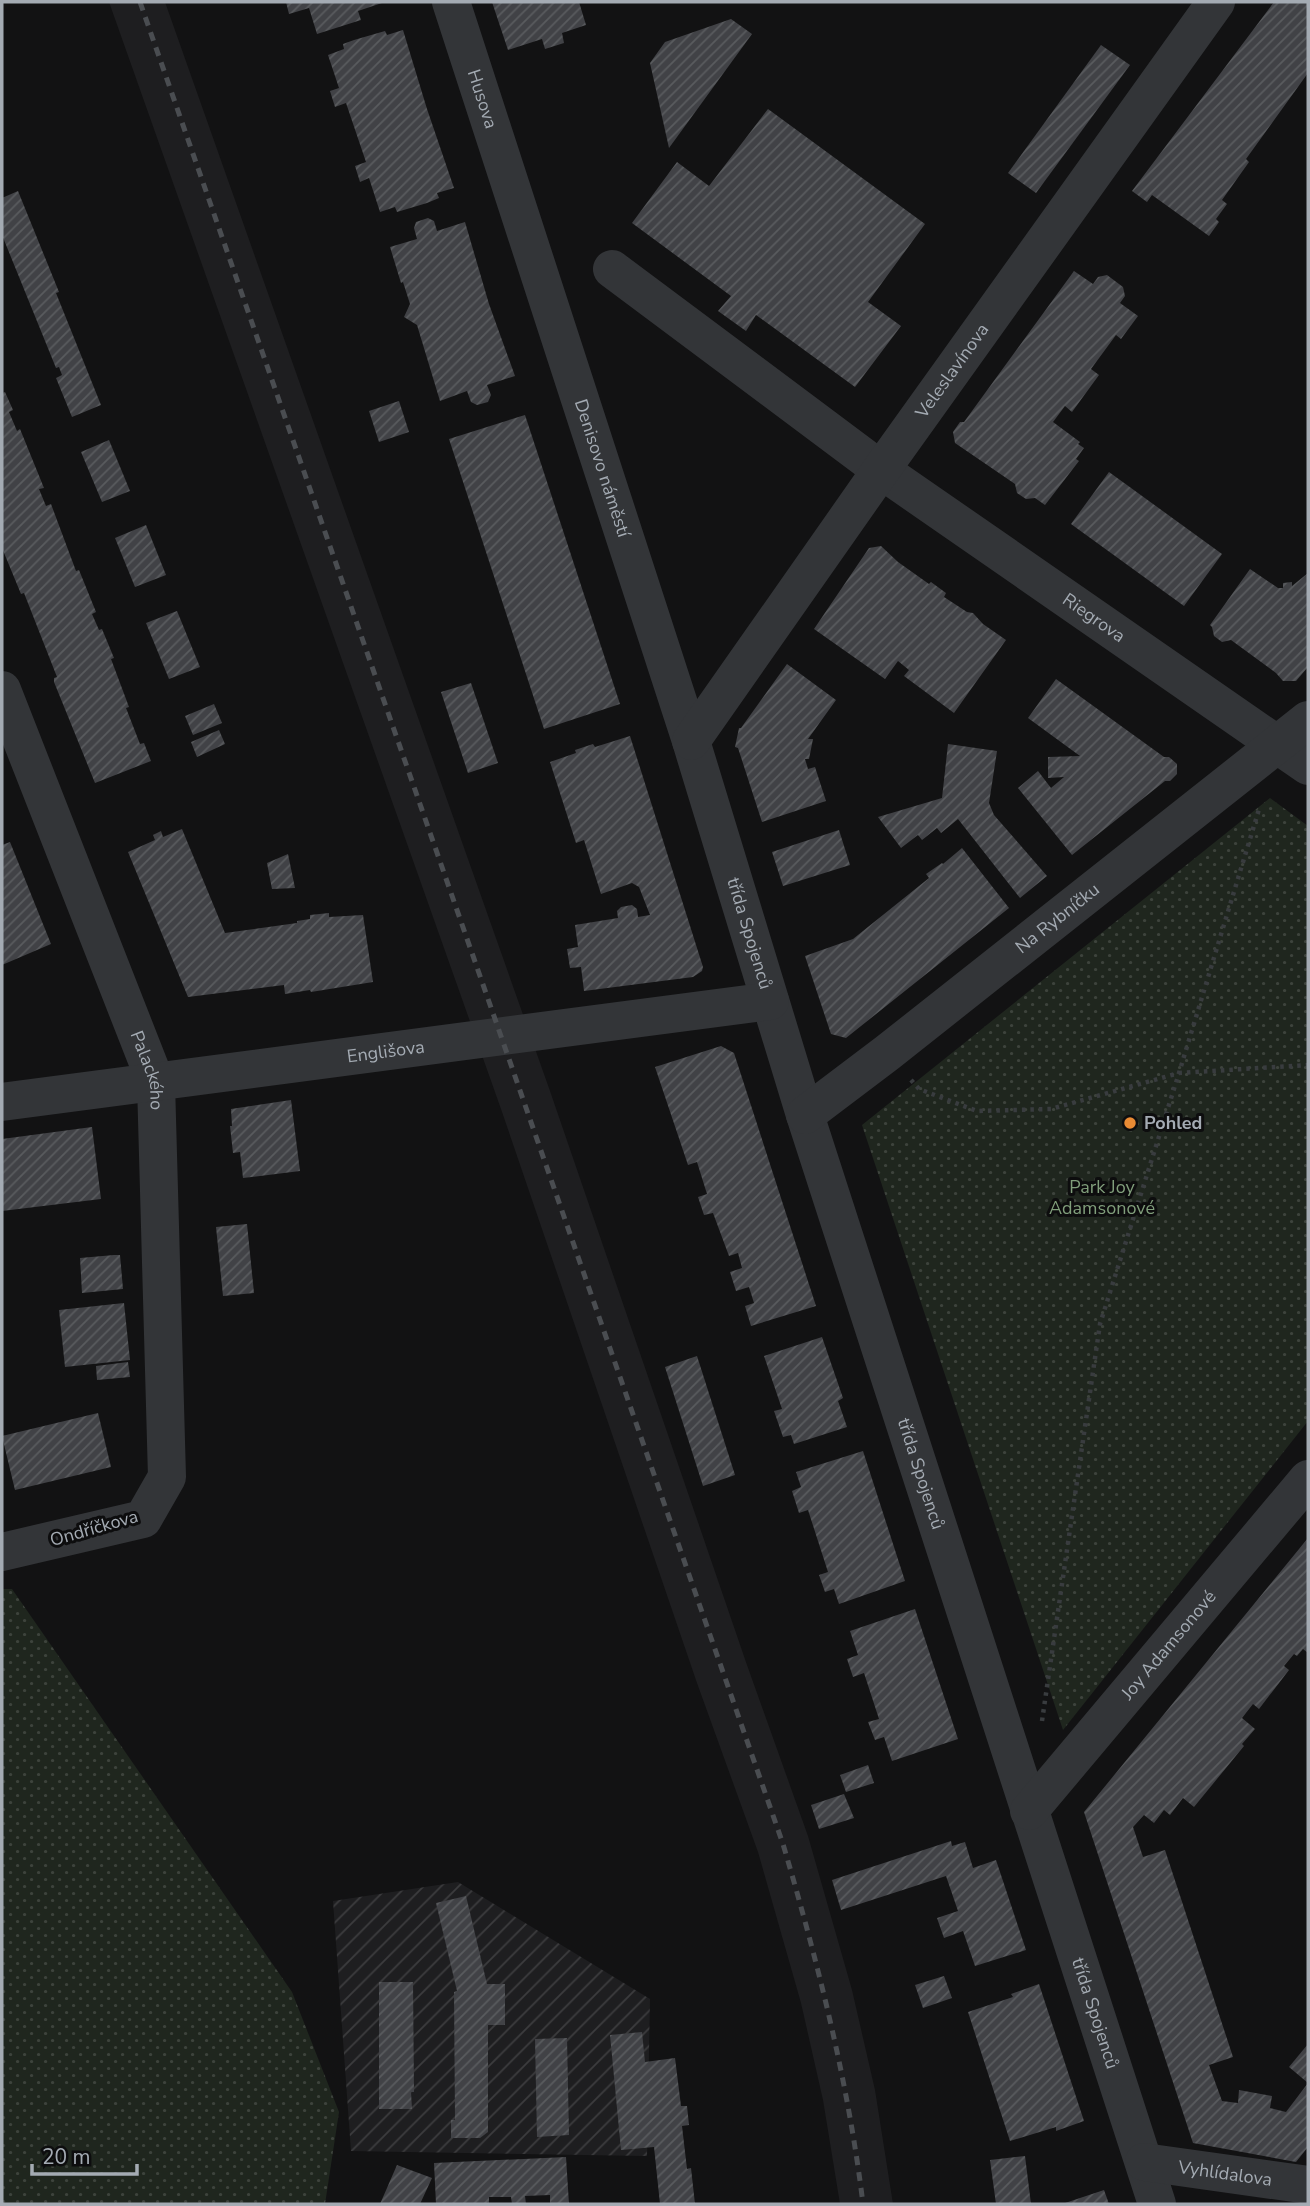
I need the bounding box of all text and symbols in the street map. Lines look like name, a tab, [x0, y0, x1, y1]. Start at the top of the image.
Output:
street label: Husova	[462, 66, 503, 132]
street label: Veleslavínova	[909, 318, 994, 424]
street label: Denisovo náměstí	[569, 396, 636, 541]
street label: Riegrova	[1058, 588, 1130, 648]
street label: třída Spojenců	[721, 874, 778, 992]
street label: Na Rybníčku	[1010, 877, 1104, 959]
street label: Palackého	[125, 1027, 169, 1110]
street label: Englišova	[345, 1035, 426, 1069]
place label: Pohled	[1144, 1111, 1202, 1135]
marker: Pohled	[1122, 1115, 1138, 1131]
park label: Park Joy Adamsonové	[1049, 1175, 1155, 1220]
street label: třída Spojenců	[892, 1415, 950, 1533]
street label: Ondříčkova	[47, 1504, 141, 1552]
street label: Joy Adamsonové	[1115, 1585, 1221, 1705]
street label: třída Spojenců	[1066, 1954, 1125, 2072]
scale bar	[32, 2132, 136, 2176]
text: 20 m	[42, 2143, 91, 2171]
street label: Vyhlídalova	[1176, 2155, 1274, 2192]

